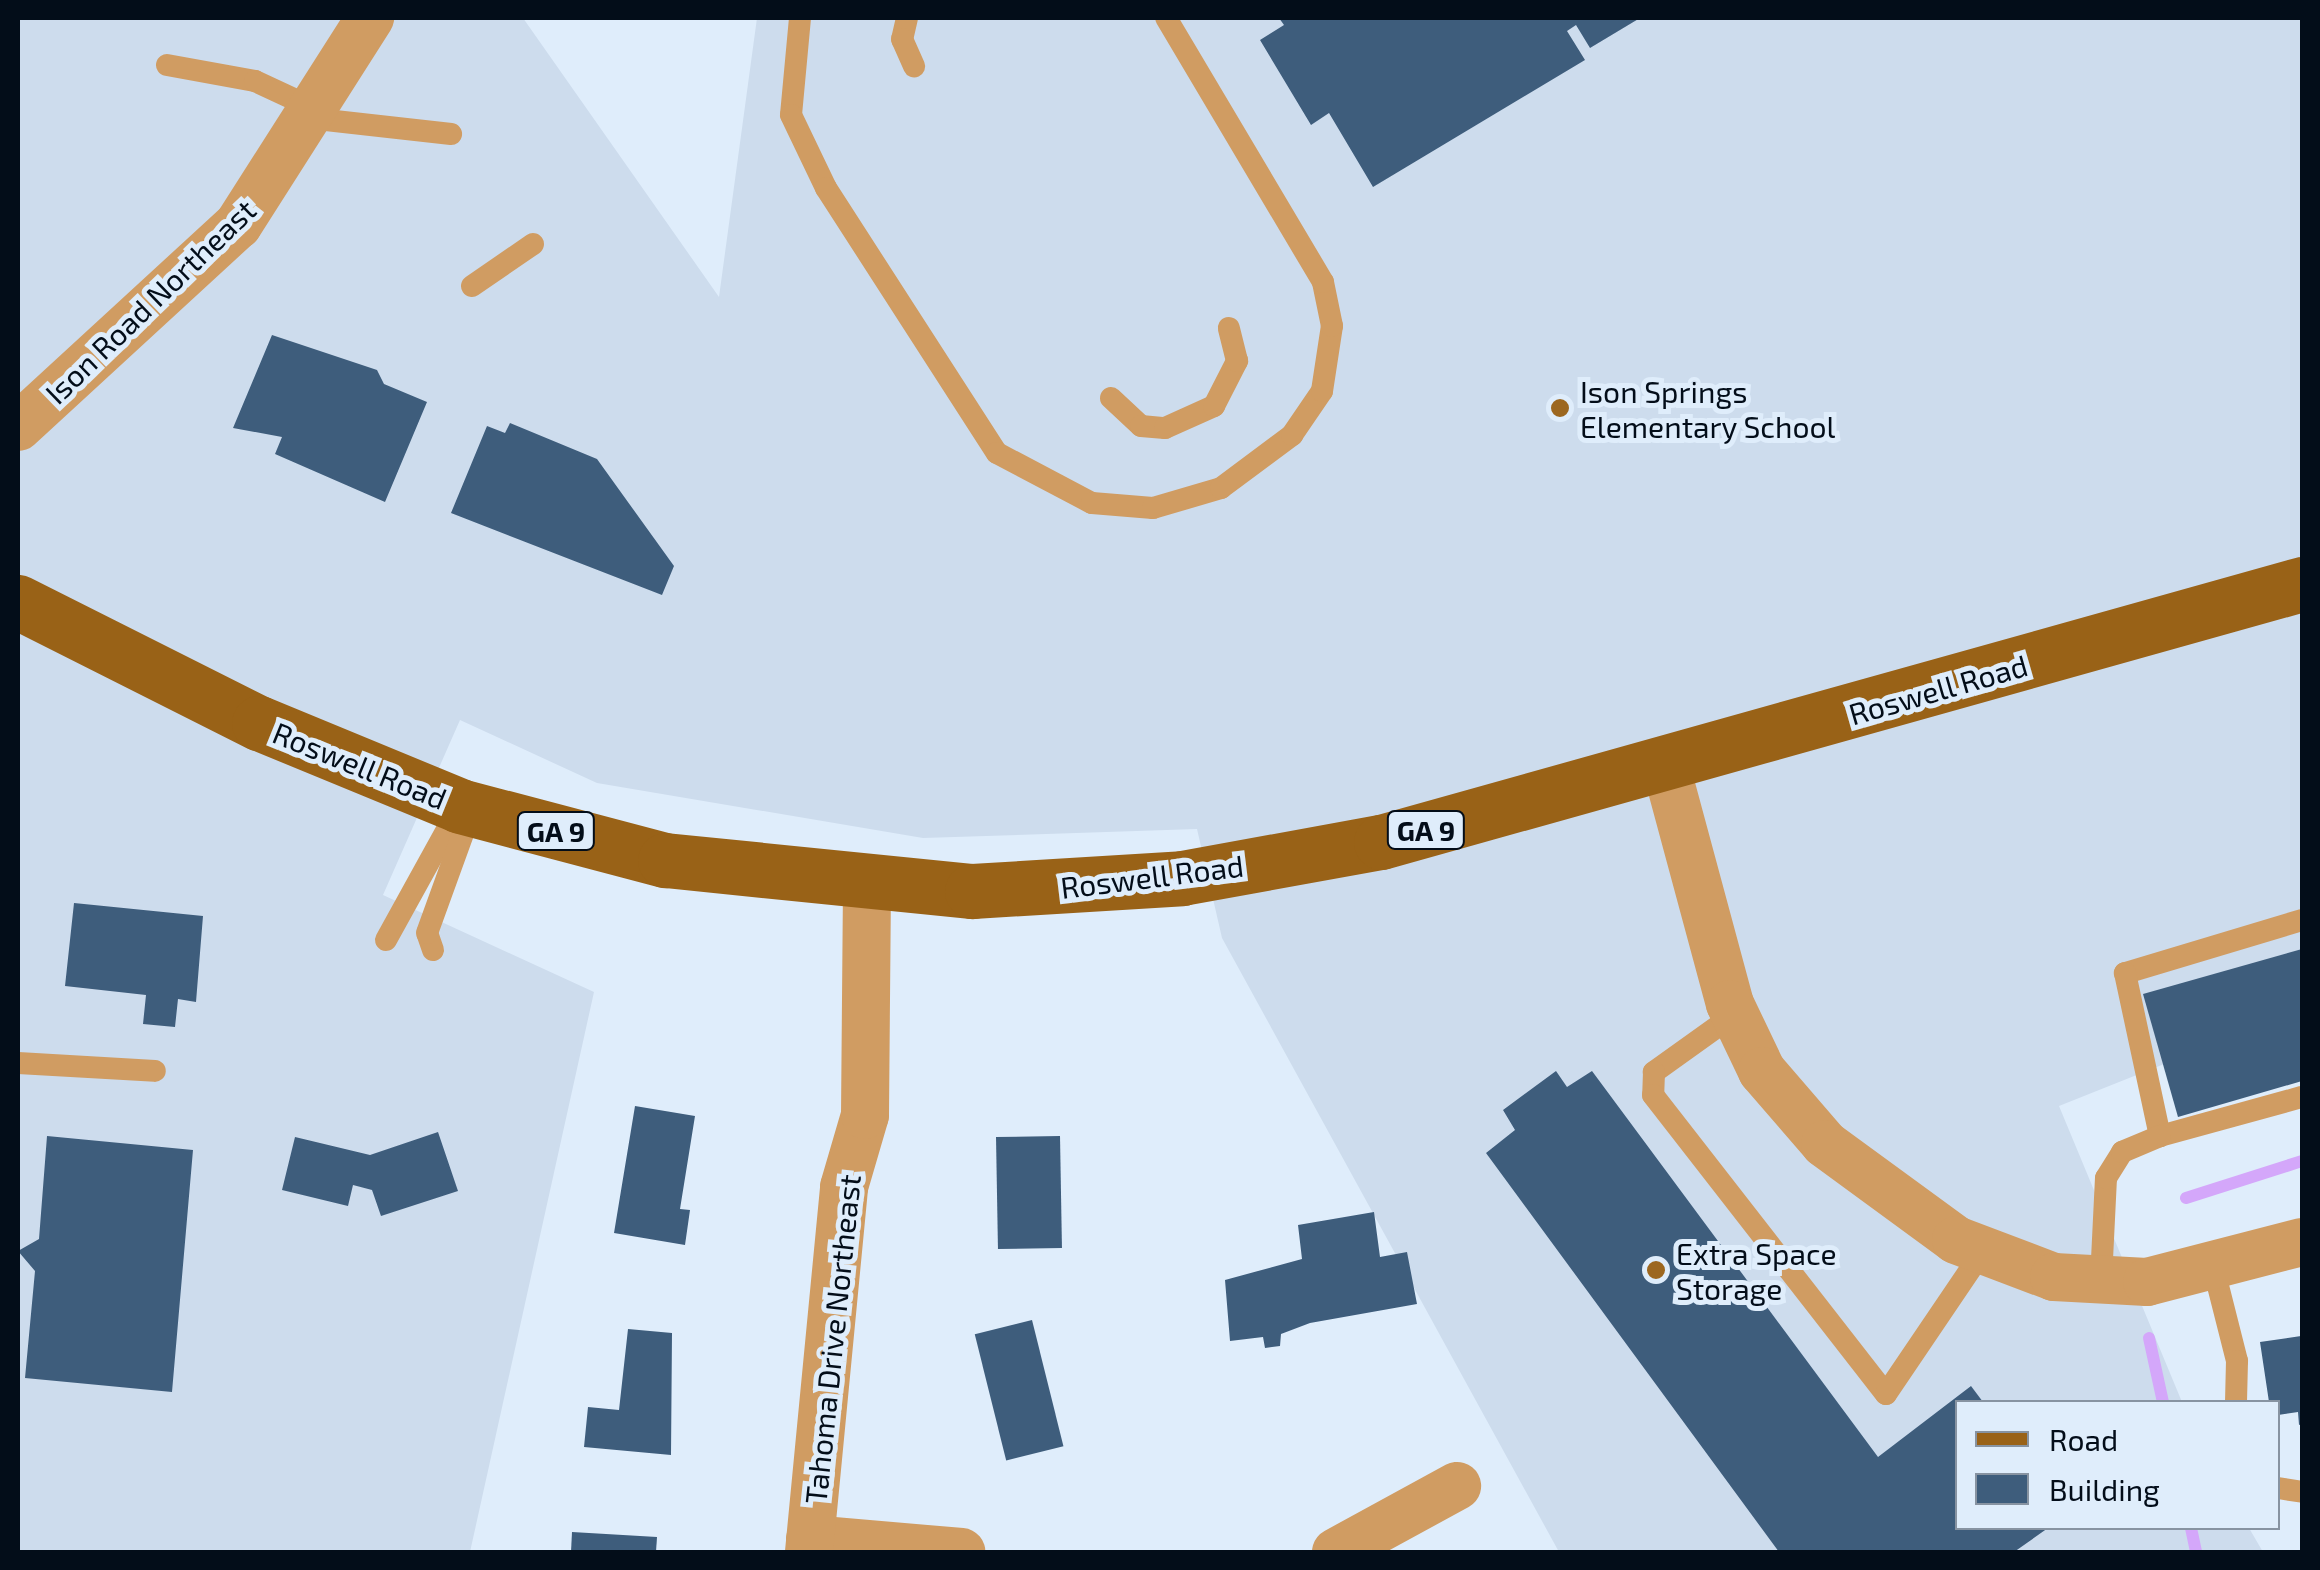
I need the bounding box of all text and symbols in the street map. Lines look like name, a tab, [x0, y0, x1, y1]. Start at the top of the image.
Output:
street label: Ison Road Northeast	[37, 191, 263, 411]
place label: Ison Springs Elementary School	[1580, 373, 1836, 444]
marker: Ison Springs Elementary School	[1549, 397, 1571, 419]
street label: Roswell Road	[1844, 646, 2032, 732]
street label: Roswell Road	[267, 714, 453, 816]
road number: GA 9	[1386, 807, 1466, 853]
road number: GA 9	[516, 808, 596, 854]
street label: Roswell Road	[1058, 847, 1246, 905]
street label: Tahoma Drive Northeast	[797, 1172, 867, 1506]
place label: Extra Space Storage	[1676, 1235, 1836, 1306]
marker: Extra Space Storage	[1645, 1259, 1667, 1281]
legend	[1955, 1400, 2280, 1530]
text: Road	[2049, 1421, 2118, 1457]
text: Building	[2049, 1471, 2160, 1507]

